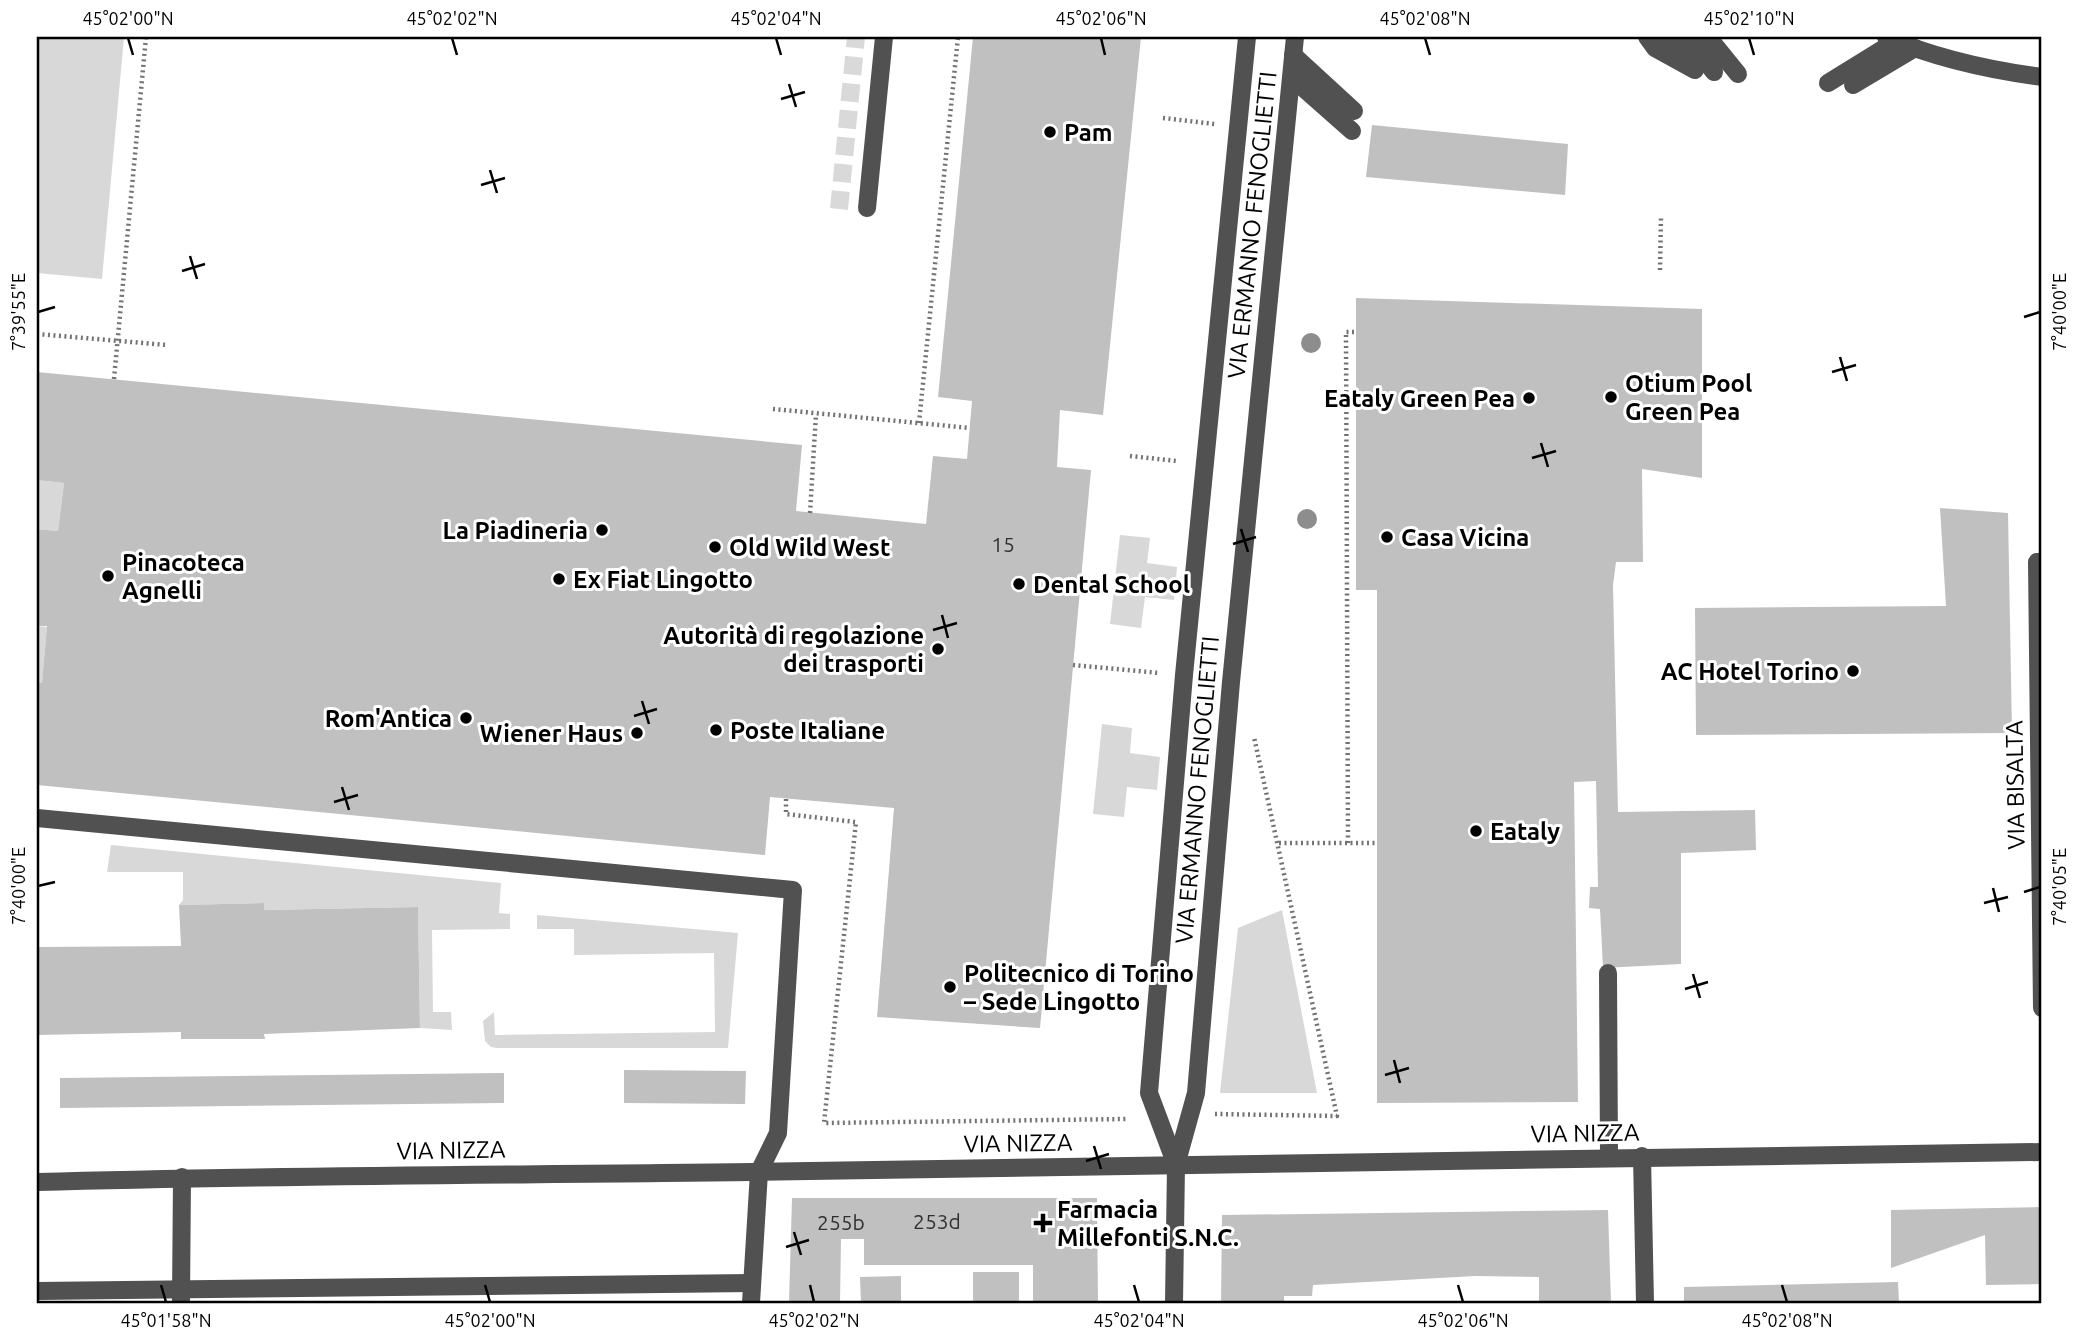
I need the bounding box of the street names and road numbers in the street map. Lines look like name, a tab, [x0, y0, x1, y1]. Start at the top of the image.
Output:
street label: VIA ERMANNO FENOGLIETTI	[1222, 70, 1282, 380]
street label: VIA ERMANNO FENOGLIETTI	[1170, 635, 1224, 945]
street label: VIA BISALTA	[2000, 720, 2030, 850]
street label: VIA NIZZA	[1530, 1119, 1640, 1147]
street label: VIA NIZZA	[963, 1129, 1073, 1157]
street label: VIA NIZZA	[396, 1136, 506, 1164]

